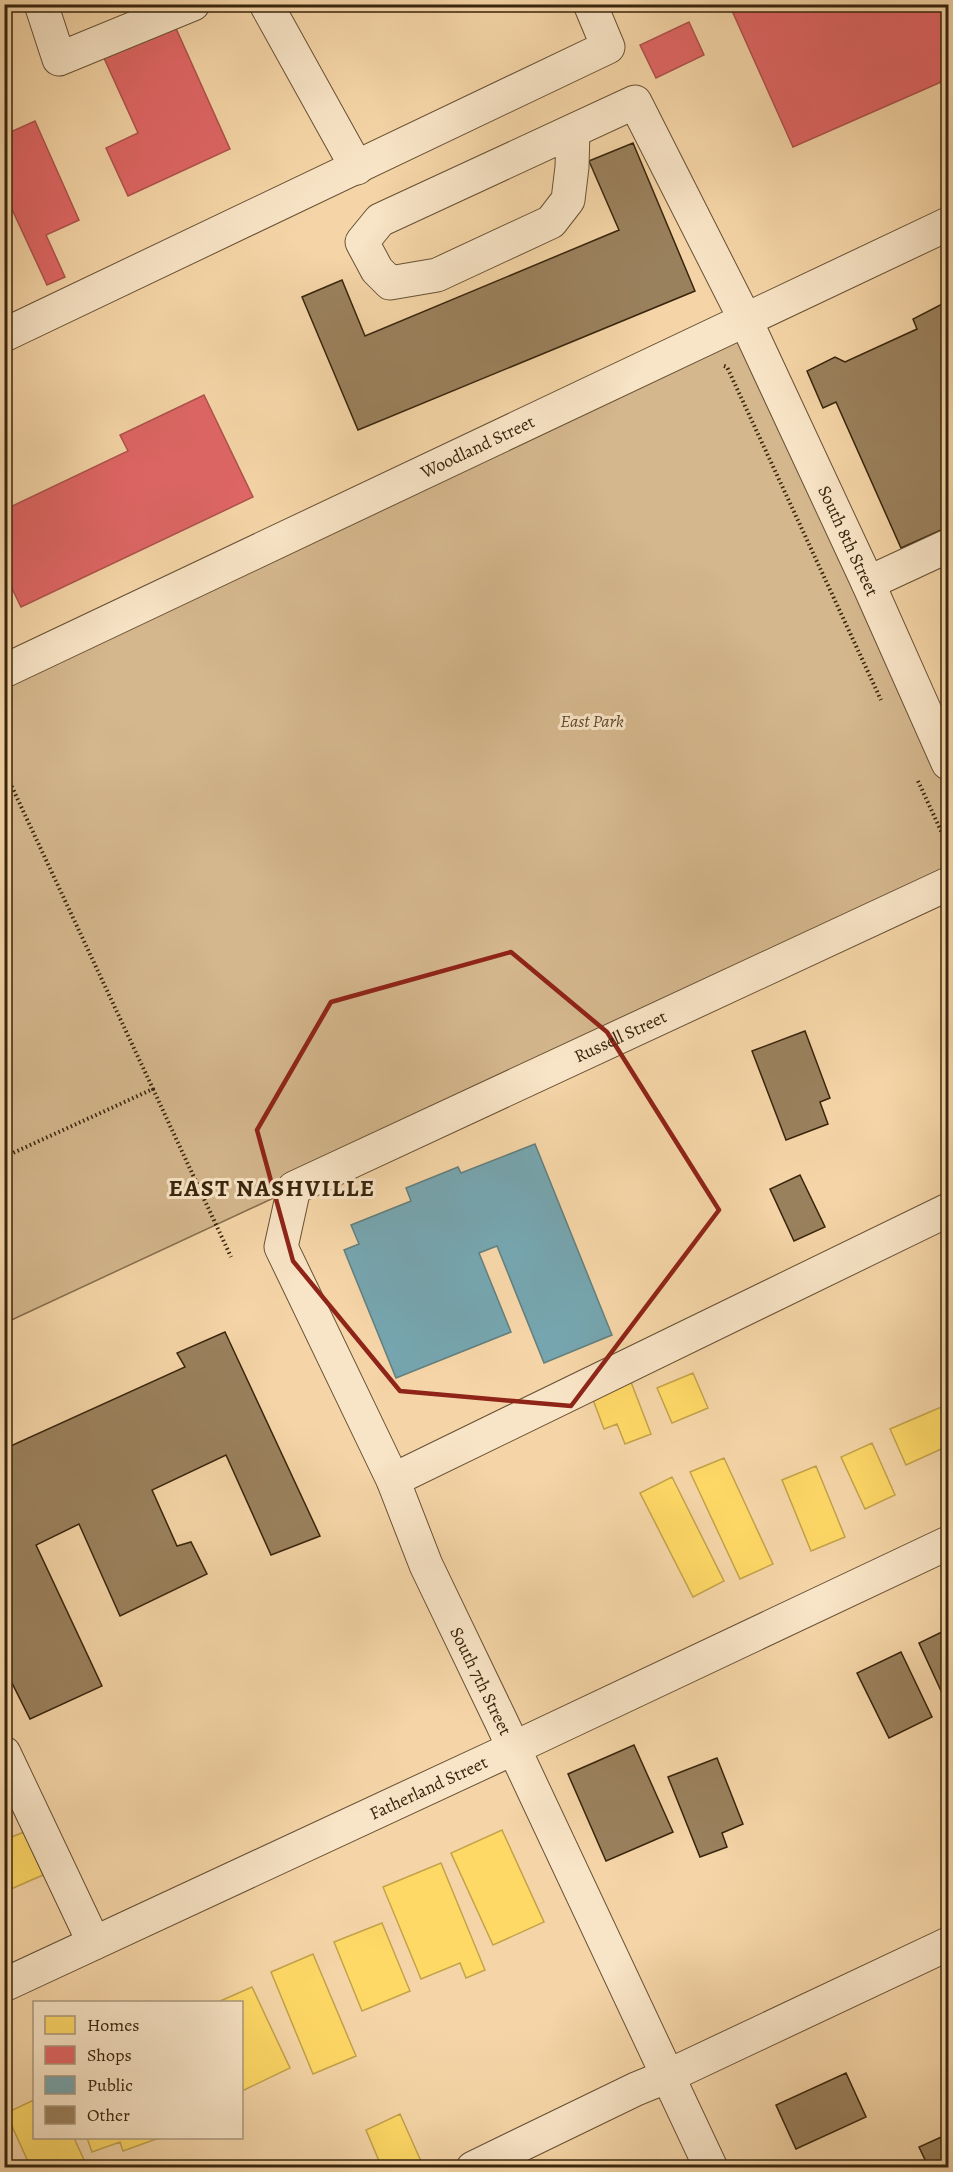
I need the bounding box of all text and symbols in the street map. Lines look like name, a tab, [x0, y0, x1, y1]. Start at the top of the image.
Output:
street label: Woodland Street	[416, 409, 538, 484]
street label: South 8th Street	[812, 482, 884, 600]
park label: East Park	[560, 709, 624, 733]
street label: Russell Street	[570, 1004, 671, 1068]
district label: EAST NASHVILLE	[169, 1172, 375, 1204]
street label: South 7th Street	[444, 1623, 518, 1739]
street label: Fatherland Street	[365, 1750, 491, 1826]
legend	[33, 2001, 243, 2139]
text: Homes	[87, 2013, 139, 2037]
text: Shops	[87, 2043, 132, 2067]
text: Public	[87, 2073, 133, 2097]
text: Other	[87, 2103, 130, 2127]

